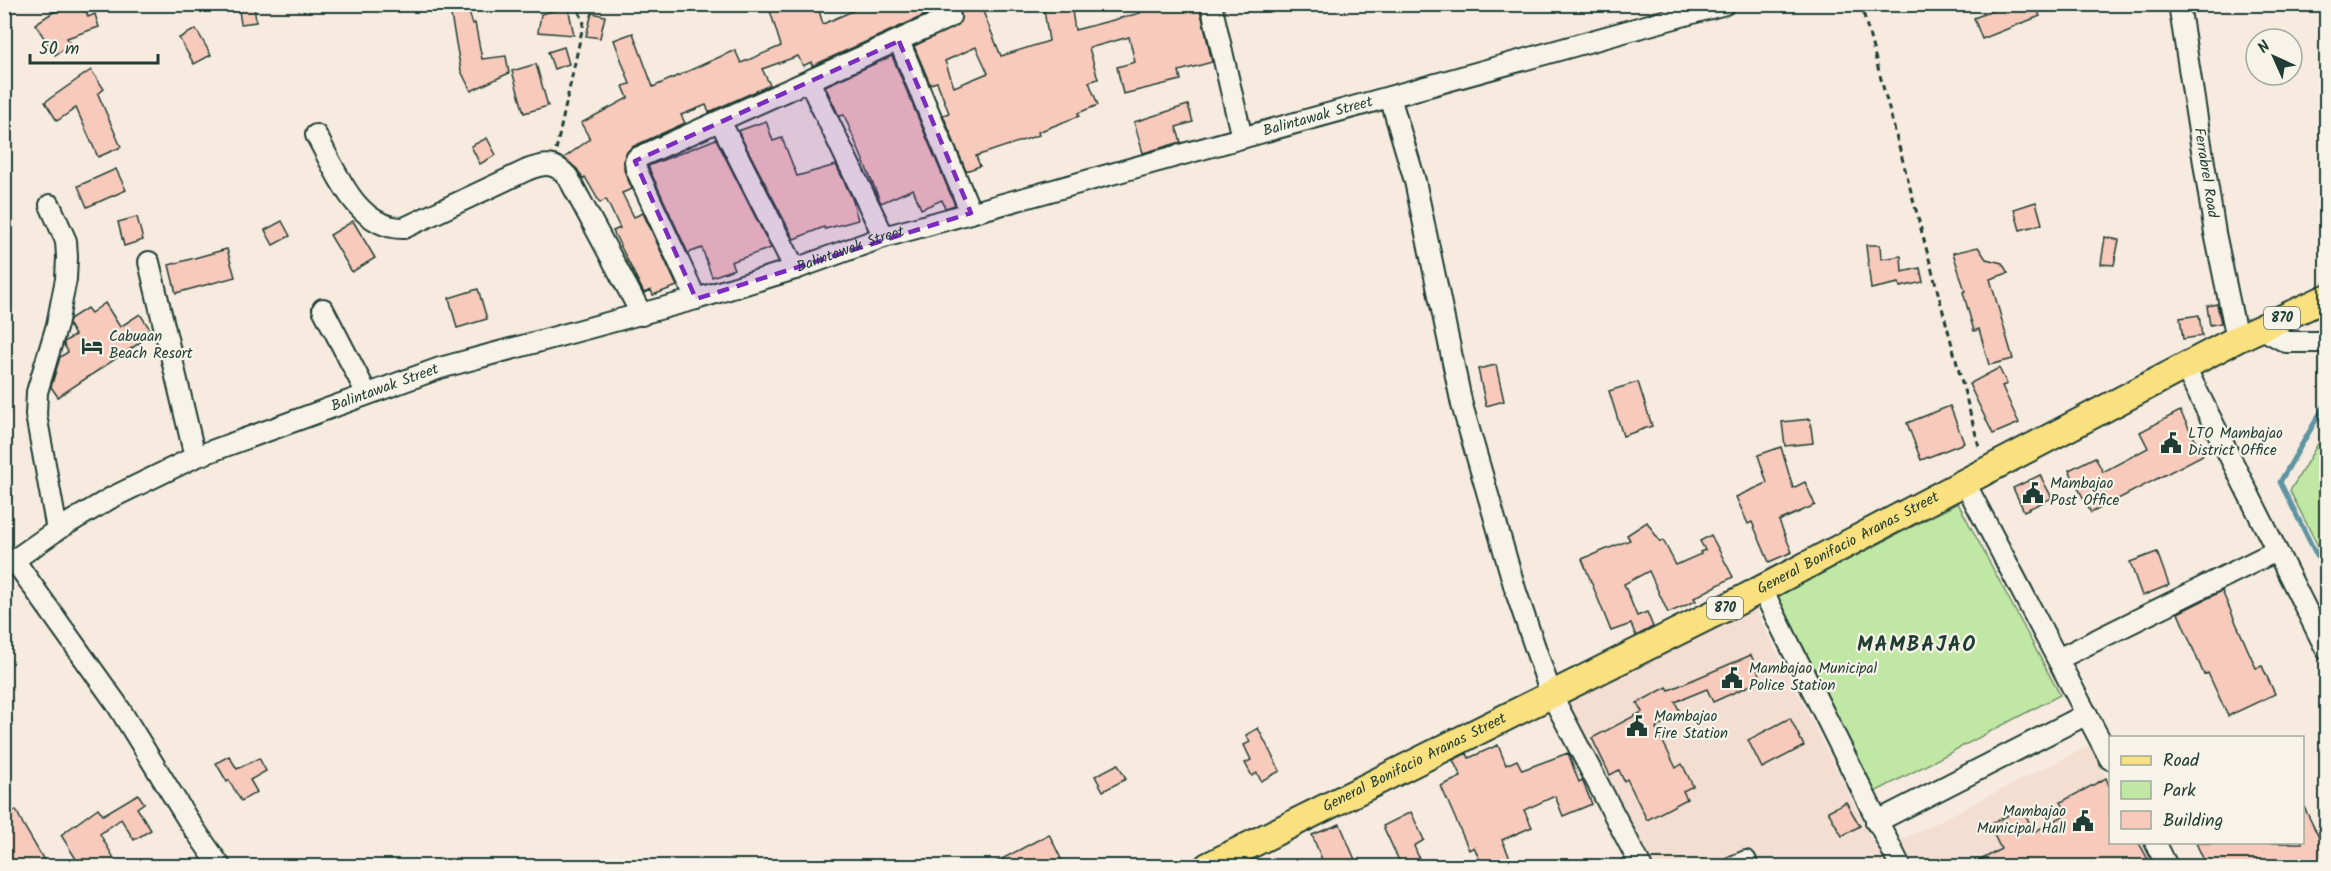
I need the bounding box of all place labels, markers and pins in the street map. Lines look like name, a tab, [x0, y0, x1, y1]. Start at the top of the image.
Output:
place label: Cabuaan Beach Resort	[109, 325, 193, 366]
hotel icon: Cabuaan Beach Resort	[80, 334, 104, 358]
place label: LTO Mambajao District Office	[2188, 422, 2283, 463]
public building icon: LTO Mambajao District Office	[2159, 431, 2183, 455]
place label: Mambajao Post Office	[2050, 472, 2120, 513]
public building icon: Mambajao Post Office	[2021, 481, 2045, 505]
place label: Mambajao Municipal Police Station	[1749, 657, 1877, 698]
public building icon: Mambajao Municipal Police Station	[1720, 666, 1744, 690]
place label: Mambajao Fire Station	[1654, 705, 1728, 746]
public building icon: Mambajao Fire Station	[1625, 714, 1649, 738]
place label: Mambajao Municipal Hall	[1977, 800, 2066, 841]
public building icon: Mambajao Municipal Hall	[2071, 809, 2095, 833]

